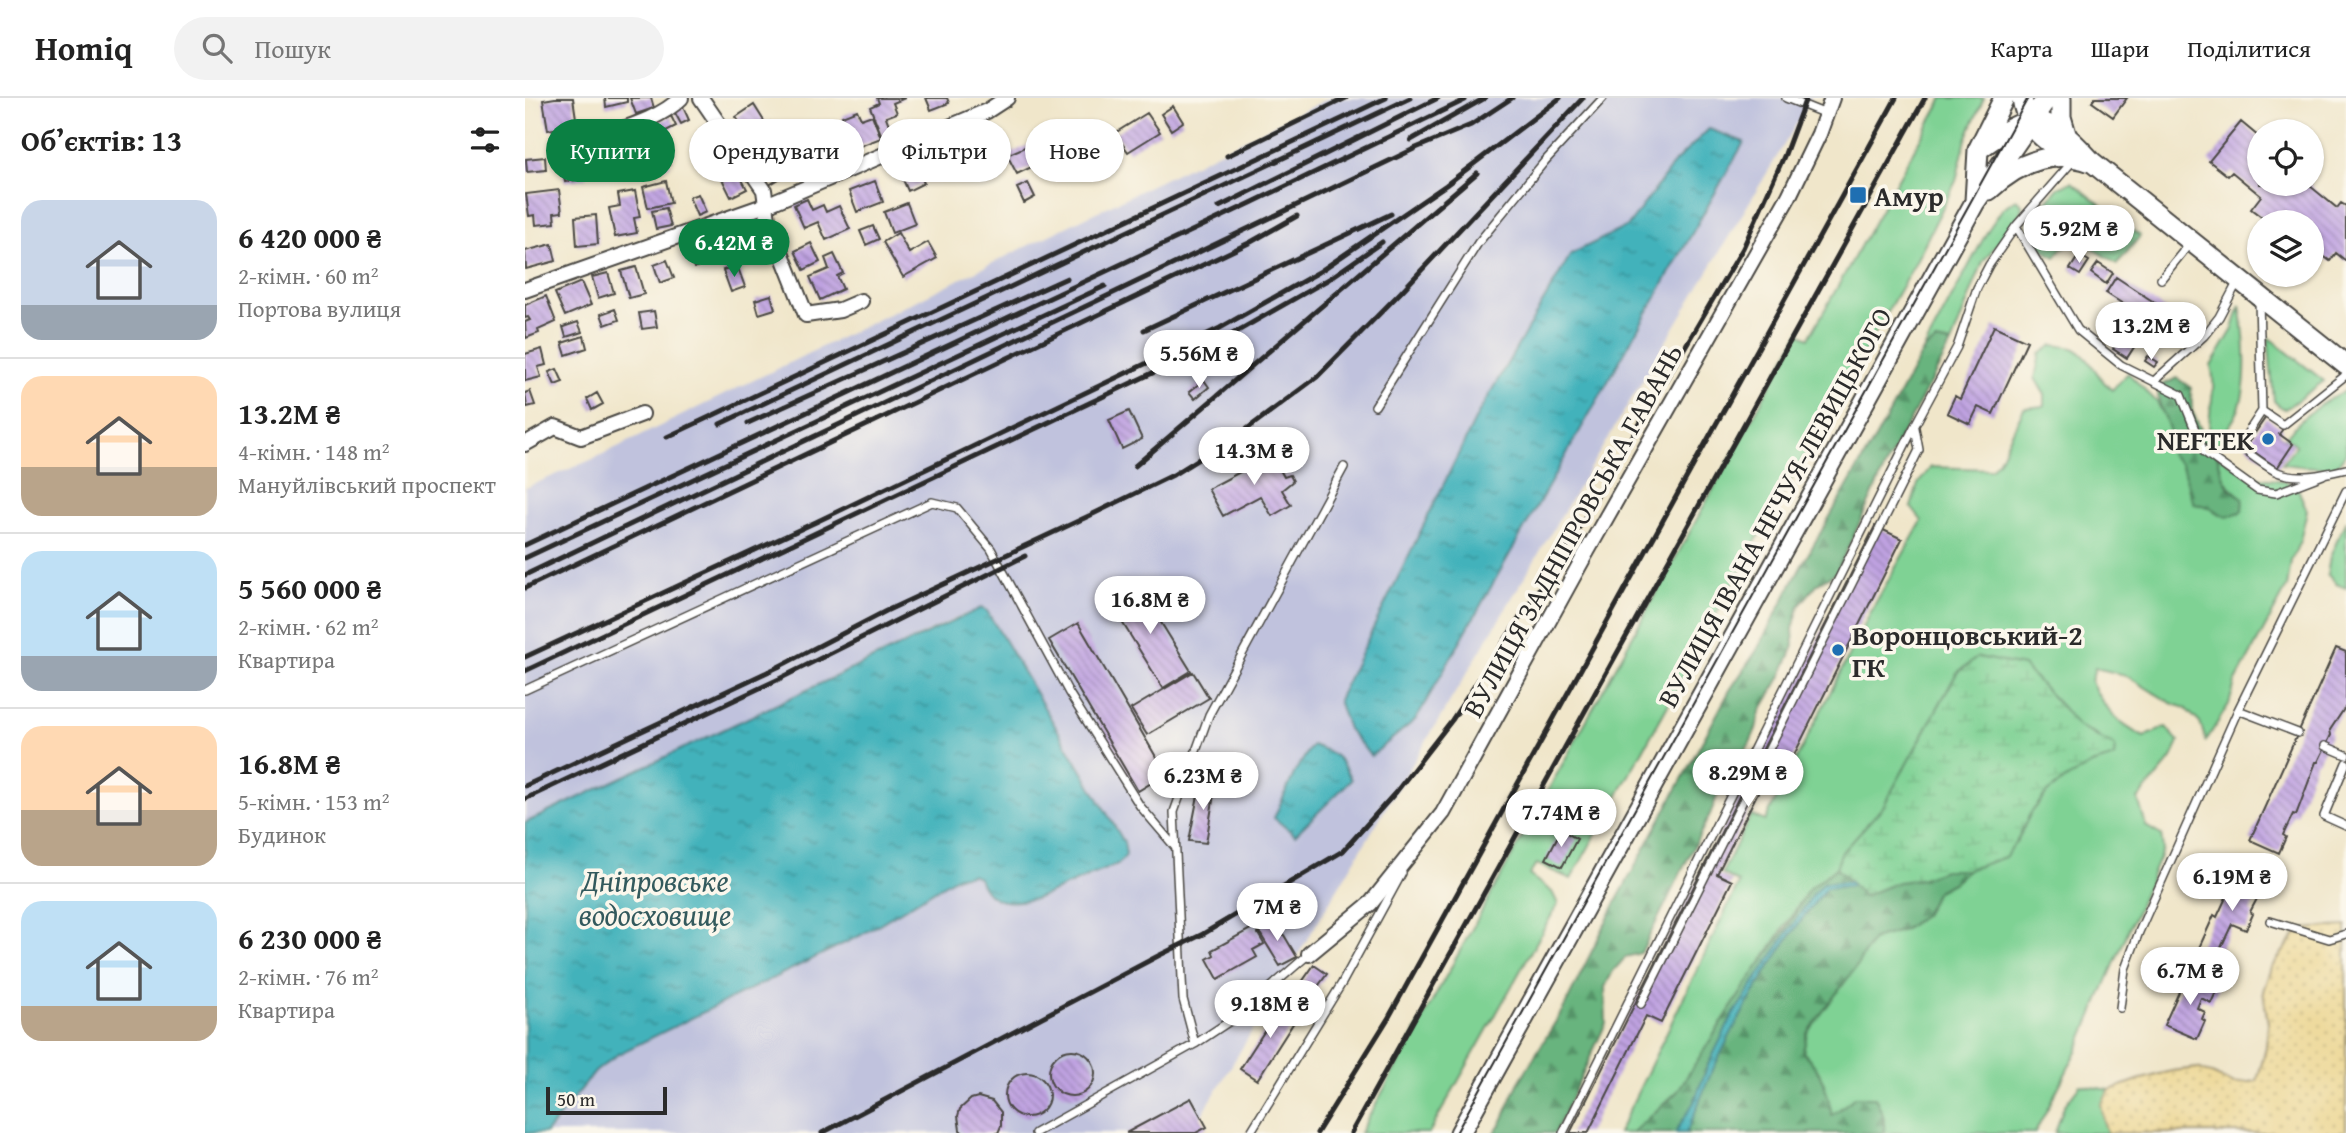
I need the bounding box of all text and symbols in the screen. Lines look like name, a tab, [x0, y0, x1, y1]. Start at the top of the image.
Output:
search box	[174, 17, 664, 80]
text: Homiq	[35, 24, 132, 72]
icon: search	[198, 29, 236, 67]
text: Пошук	[254, 29, 331, 68]
text: Карта	[1990, 31, 2053, 66]
text: Шари	[2091, 31, 2149, 66]
text: Поділитися	[2187, 31, 2311, 66]
text: Об’єктів: 13	[21, 118, 182, 162]
chip: Купити	[546, 119, 675, 182]
chip: Орендувати	[689, 119, 864, 182]
chip: Фільтри	[878, 119, 1011, 182]
chip: Нове	[1025, 119, 1124, 182]
map controls	[2247, 119, 2324, 287]
button: locate	[2247, 119, 2324, 196]
icon: filters	[466, 121, 504, 159]
place label: Амур	[1874, 175, 1944, 216]
marker: Амур	[1848, 185, 1868, 205]
pin: 5.92M ₴	[2014, 206, 2144, 265]
button: layers	[2247, 210, 2324, 287]
text: 5.92M ₴	[2039, 211, 2119, 244]
text: 6 420 000 ₴	[238, 215, 382, 259]
pin: 6.42M ₴	[669, 220, 799, 279]
text: 6.42M ₴	[694, 225, 774, 258]
icon: home	[77, 228, 161, 312]
text: 2-кімн. · 60 m²	[238, 259, 379, 292]
text: Портова вулиця	[238, 292, 401, 325]
street label: ВУЛИЦЯ ІВАНА НЕЧУЯ-ЛЕВИЦЬКОГО	[1647, 300, 1901, 714]
pin: 13.2M ₴	[2086, 302, 2216, 362]
text: 13.2M ₴	[2111, 308, 2191, 341]
pin: 5.56M ₴	[1134, 330, 1264, 390]
text: 5.56M ₴	[1159, 336, 1239, 369]
street label: ВУЛИЦЯ ЗАДНІПРОВСЬКА ГАВАНЬ	[1452, 336, 1692, 724]
text: 13.2M ₴	[238, 391, 341, 435]
icon: home	[77, 404, 161, 488]
place label: NEFTEK	[2157, 419, 2254, 460]
pin: 14.3M ₴	[1189, 428, 1319, 487]
marker: NEFTEK	[2260, 431, 2276, 447]
text: 14.3M ₴	[1214, 433, 1294, 466]
text: 4-кімн. · 148 m²	[238, 435, 390, 468]
text: Мануйлівський проспект	[238, 468, 496, 501]
text: 5 560 000 ₴	[238, 566, 382, 610]
pin: 16.8M ₴	[1085, 576, 1215, 636]
icon: home	[77, 579, 161, 663]
text: 16.8M ₴	[1110, 582, 1190, 615]
text: 2-кімн. · 62 m²	[238, 610, 379, 643]
place label: Воронцовський-2 ГК	[1852, 614, 2083, 687]
marker: Воронцовський-2 ГК	[1830, 642, 1846, 658]
text: Квартира	[238, 643, 335, 676]
text: 16.8M ₴	[238, 741, 341, 785]
pin: 8.29M ₴	[1683, 750, 1813, 809]
pin: 6.23M ₴	[1138, 752, 1268, 812]
icon: home	[77, 754, 161, 838]
text: 8.29M ₴	[1708, 755, 1788, 788]
text: 6.23M ₴	[1163, 758, 1243, 791]
text: 5-кімн. · 153 m²	[238, 785, 390, 818]
pin: 7.74M ₴	[1496, 790, 1626, 849]
text: 7.74M ₴	[1521, 795, 1601, 828]
text: Будинок	[238, 818, 326, 851]
pin: 6.19M ₴	[2167, 854, 2297, 913]
water label: Дніпровське водосховище	[579, 858, 731, 936]
text: 6.19M ₴	[2192, 859, 2272, 892]
pin: 7M ₴	[1236, 884, 1318, 943]
text: 7M ₴	[1253, 889, 1301, 922]
text: 6 230 000 ₴	[238, 916, 382, 960]
icon: home	[77, 929, 161, 1013]
pin: 6.7M ₴	[2133, 948, 2247, 1007]
text: 6.7M ₴	[2156, 953, 2224, 986]
text: 2-кімн. · 76 m²	[238, 960, 379, 993]
pin: 9.18M ₴	[1205, 981, 1335, 1040]
text: 9.18M ₴	[1230, 986, 1310, 1019]
text: Квартира	[238, 993, 335, 1026]
scale bar	[546, 1084, 667, 1116]
text: 50 m	[557, 1085, 595, 1113]

